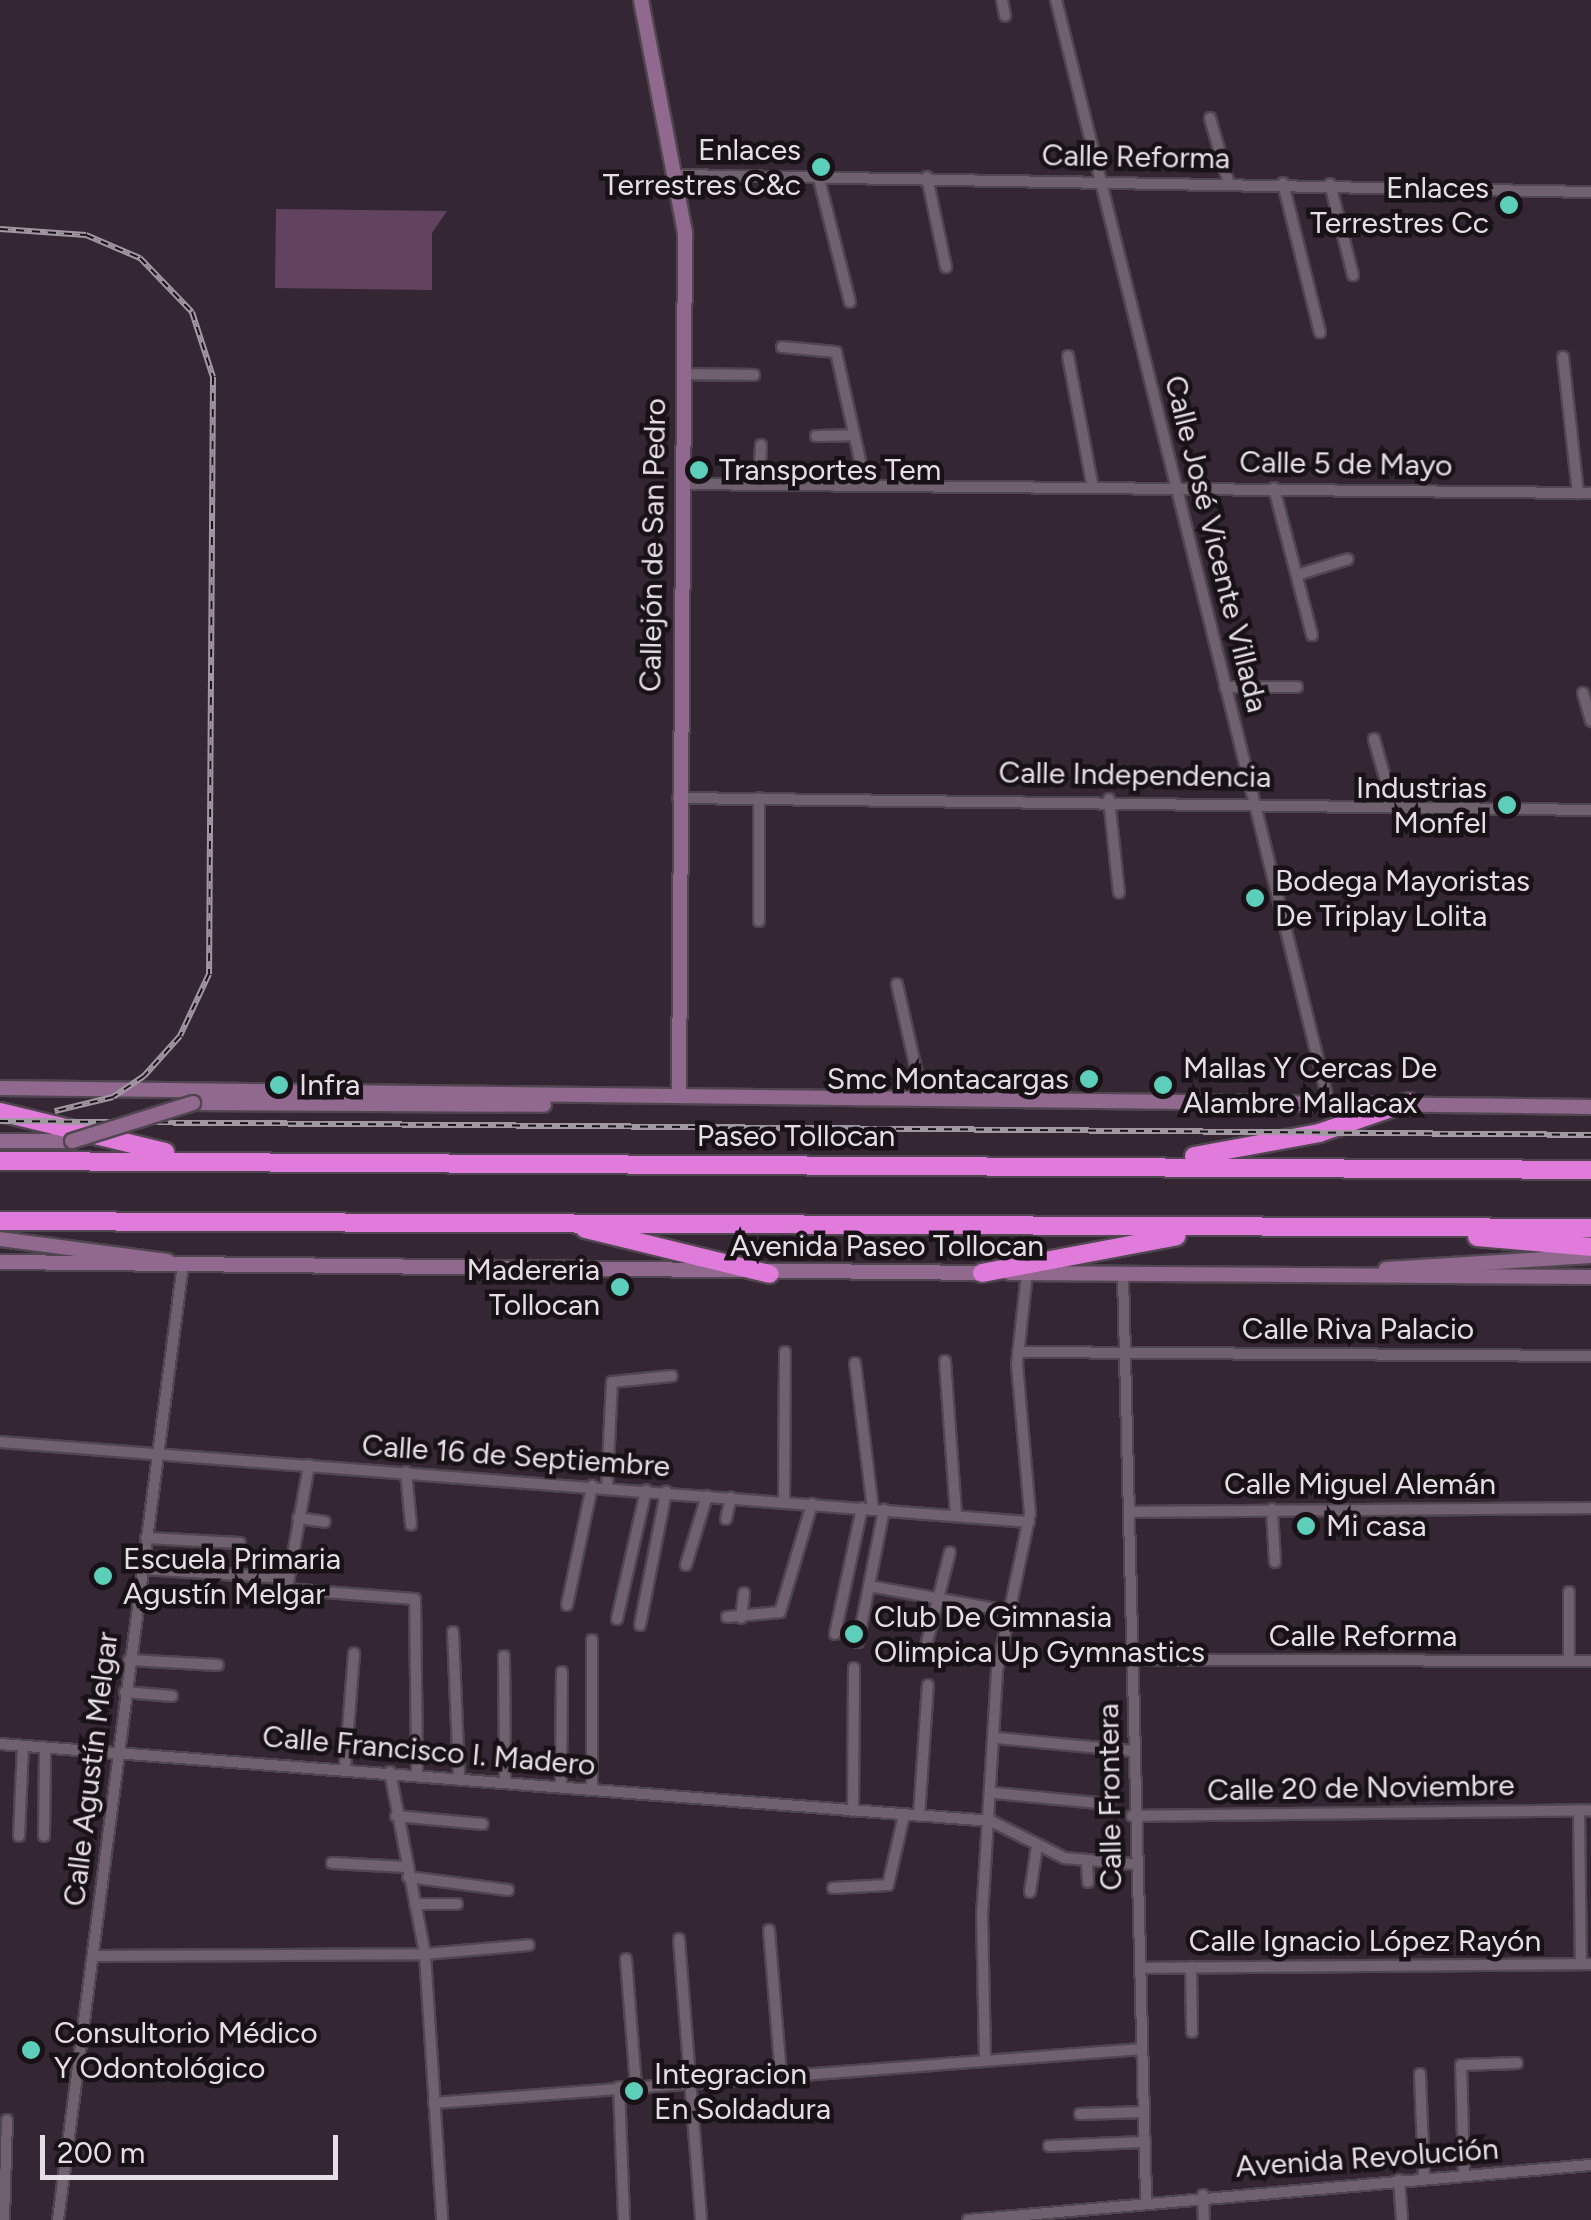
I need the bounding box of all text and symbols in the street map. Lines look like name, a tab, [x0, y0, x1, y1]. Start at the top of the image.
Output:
place label: Enlaces Terrestres C&c	[603, 132, 801, 202]
street label: Calle Reforma	[1041, 137, 1231, 177]
marker: Enlaces Terrestres C&c	[810, 156, 832, 178]
place label: Enlaces Terrestres Cc	[1310, 170, 1489, 240]
marker: Enlaces Terrestres Cc	[1498, 194, 1520, 216]
street label: Calle José Vicente Villada	[1157, 372, 1275, 716]
street label: Callejón de San Pedro	[632, 398, 674, 692]
street label: Calle 5 de Mayo	[1239, 444, 1453, 484]
place label: Transportes Tem	[719, 452, 941, 488]
marker: Transportes Tem	[688, 459, 710, 481]
street label: Calle Independencia	[998, 755, 1272, 795]
place label: Industrias Monfel	[1356, 770, 1487, 840]
marker: Industrias Monfel	[1496, 794, 1518, 816]
place label: Bodega Mayoristas De Triplay Lolita	[1275, 863, 1530, 934]
marker: Bodega Mayoristas De Triplay Lolita	[1244, 887, 1266, 909]
place label: Mallas Y Cercas De Alambre Mallacax	[1183, 1050, 1437, 1120]
place label: Smc Montacargas	[827, 1061, 1069, 1097]
place label: Infra	[299, 1067, 360, 1103]
marker: Smc Montacargas	[1078, 1068, 1100, 1090]
marker: Infra	[268, 1074, 290, 1096]
marker: Mallas Y Cercas De Alambre Mallacax	[1152, 1074, 1174, 1096]
street label: Paseo Tollocan	[697, 1118, 895, 1154]
street label: Avenida Paseo Tollocan	[730, 1228, 1044, 1264]
place label: Madereria Tollocan	[466, 1252, 600, 1322]
marker: Madereria Tollocan	[609, 1276, 631, 1298]
street label: Calle Riva Palacio	[1242, 1311, 1474, 1347]
street label: Calle 16 de Septiembre	[361, 1427, 671, 1485]
street label: Calle Miguel Alemán	[1224, 1466, 1496, 1502]
place label: Mi casa	[1326, 1508, 1427, 1544]
marker: Mi casa	[1295, 1515, 1317, 1537]
place label: Escuela Primaria Agustín Melgar	[123, 1541, 341, 1612]
marker: Escuela Primaria Agustín Melgar	[92, 1565, 114, 1587]
place label: Club De Gimnasia Olimpica Up Gymnastics	[874, 1599, 1205, 1670]
street label: Calle Reforma	[1269, 1618, 1457, 1654]
marker: Club De Gimnasia Olimpica Up Gymnastics	[843, 1623, 865, 1645]
street label: Calle Agustín Melgar	[56, 1630, 126, 1908]
street label: Calle Frontera	[1090, 1703, 1130, 1891]
street label: Calle Francisco I. Madero	[261, 1719, 597, 1783]
street label: Calle 20 de Noviembre	[1207, 1767, 1515, 1809]
street label: Calle Ignacio López Rayón	[1189, 1923, 1541, 1959]
place label: Consultorio Médico Y Odontológico	[54, 2015, 318, 2086]
marker: Consultorio Médico Y Odontológico	[18, 2037, 44, 2063]
place label: Integracion En Soldadura	[654, 2056, 831, 2126]
marker: Integracion En Soldadura	[623, 2080, 645, 2102]
scale bar	[45, 2115, 342, 2177]
street label: Avenida Revolución	[1234, 2131, 1500, 2185]
text: 200 m	[57, 2134, 145, 2171]

